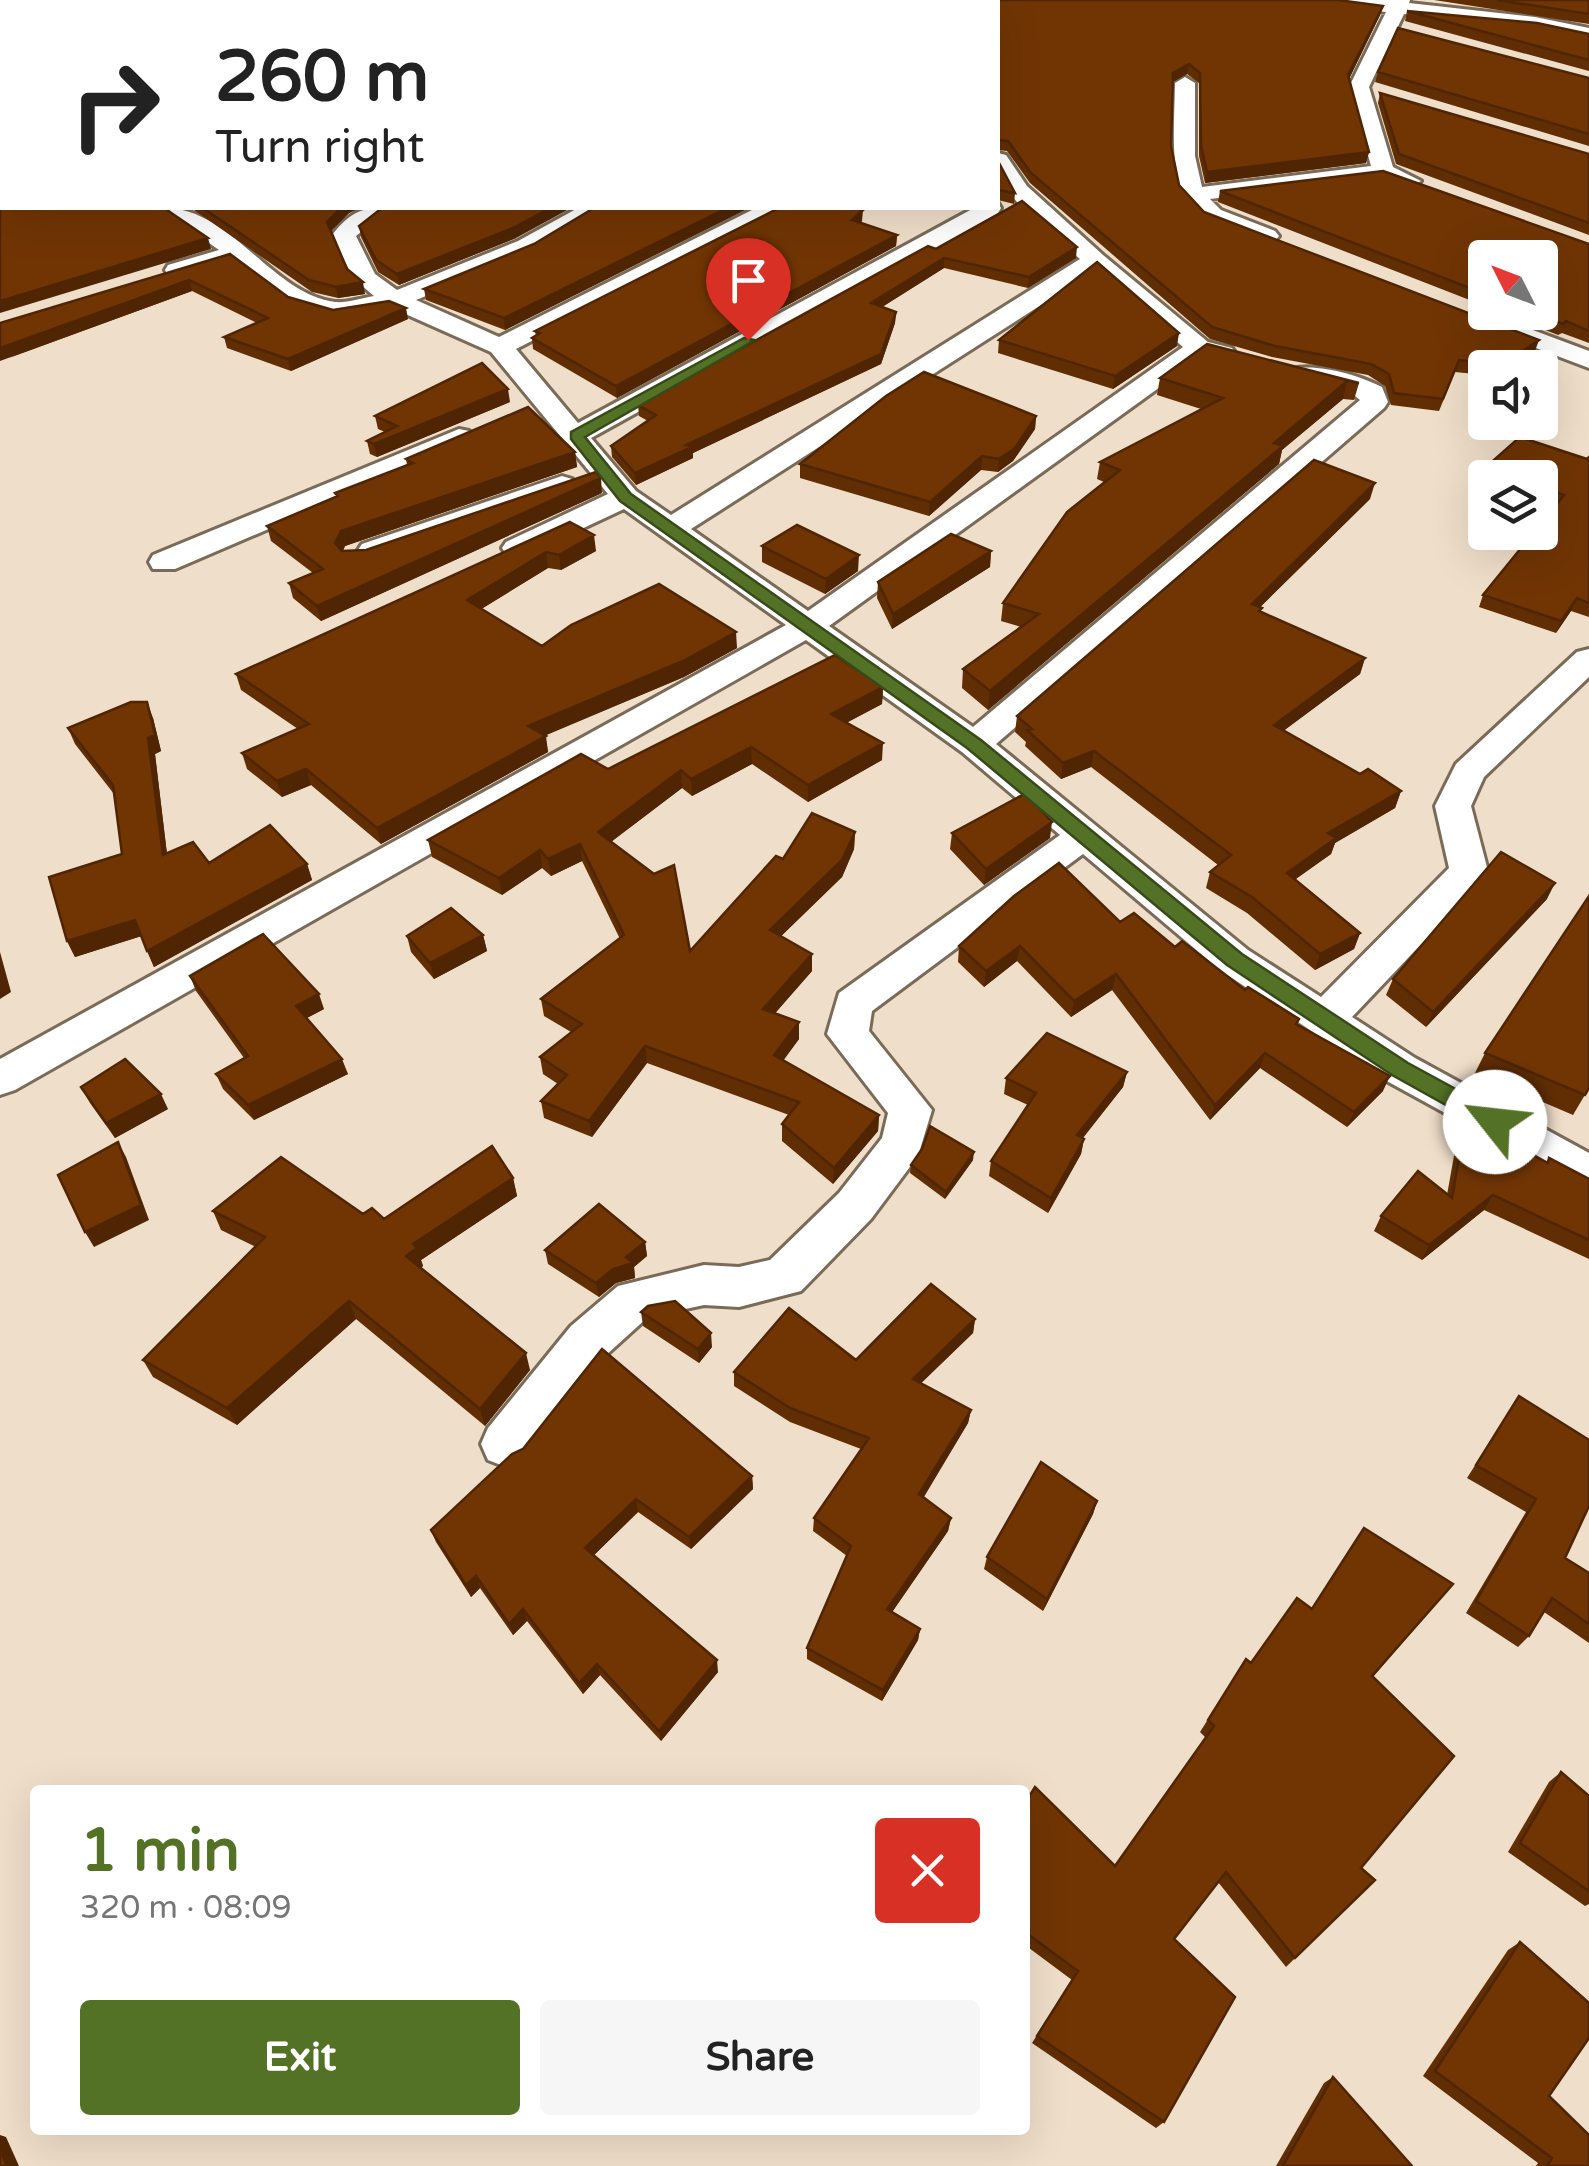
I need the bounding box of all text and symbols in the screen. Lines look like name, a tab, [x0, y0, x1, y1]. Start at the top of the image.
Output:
text: 260 m	[215, 36, 429, 120]
icon: right	[50, 40, 180, 170]
text: Turn right	[215, 121, 424, 175]
pin	[706, 238, 791, 341]
north arrow	[1468, 240, 1558, 330]
map controls	[1468, 240, 1558, 550]
icon: arrive	[721, 253, 776, 308]
button: sound	[1468, 350, 1558, 440]
button: layers	[1468, 460, 1558, 550]
position arrow	[1443, 1070, 1547, 1174]
text: 1 min	[80, 1815, 240, 1887]
button: close	[875, 1818, 980, 1923]
text: 320 m · 08:09	[80, 1889, 292, 1927]
button: Exit	[80, 2000, 520, 2115]
button: Share	[540, 2000, 980, 2115]

